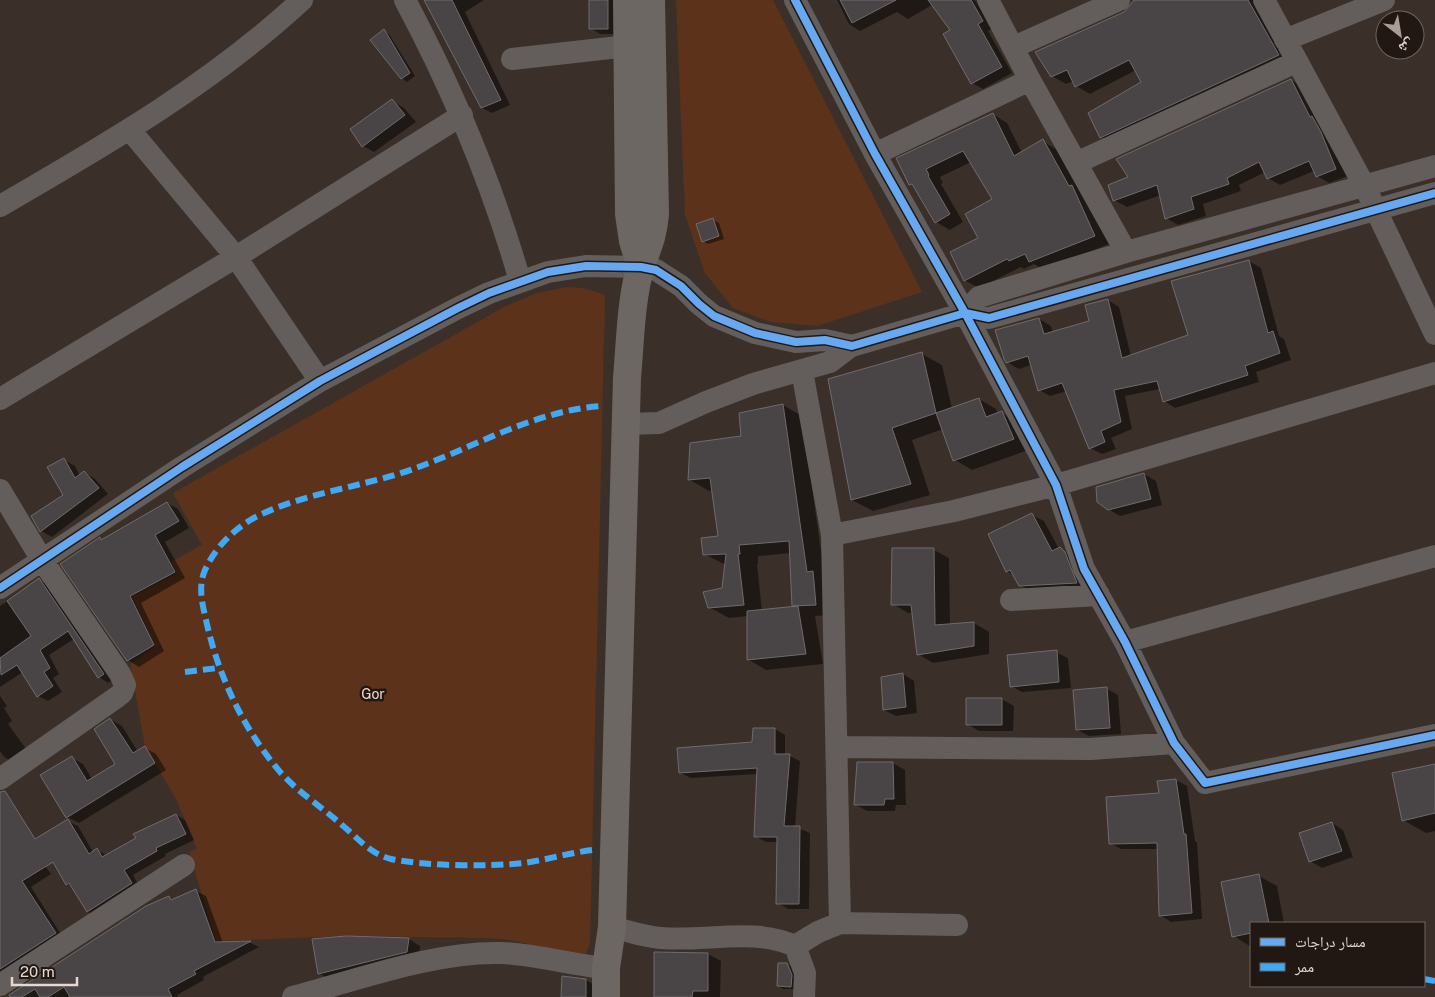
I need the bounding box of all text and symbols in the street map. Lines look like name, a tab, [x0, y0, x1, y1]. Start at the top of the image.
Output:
north arrow	[1375, 10, 1425, 60]
text: ش	[1396, 35, 1417, 57]
park label: Gor	[361, 686, 385, 702]
legend	[1250, 922, 1425, 987]
text: مسار دراجات	[1295, 933, 1366, 951]
scale bar	[12, 954, 78, 986]
text: ممر	[1294, 958, 1314, 976]
text: 20 m	[20, 963, 55, 980]

